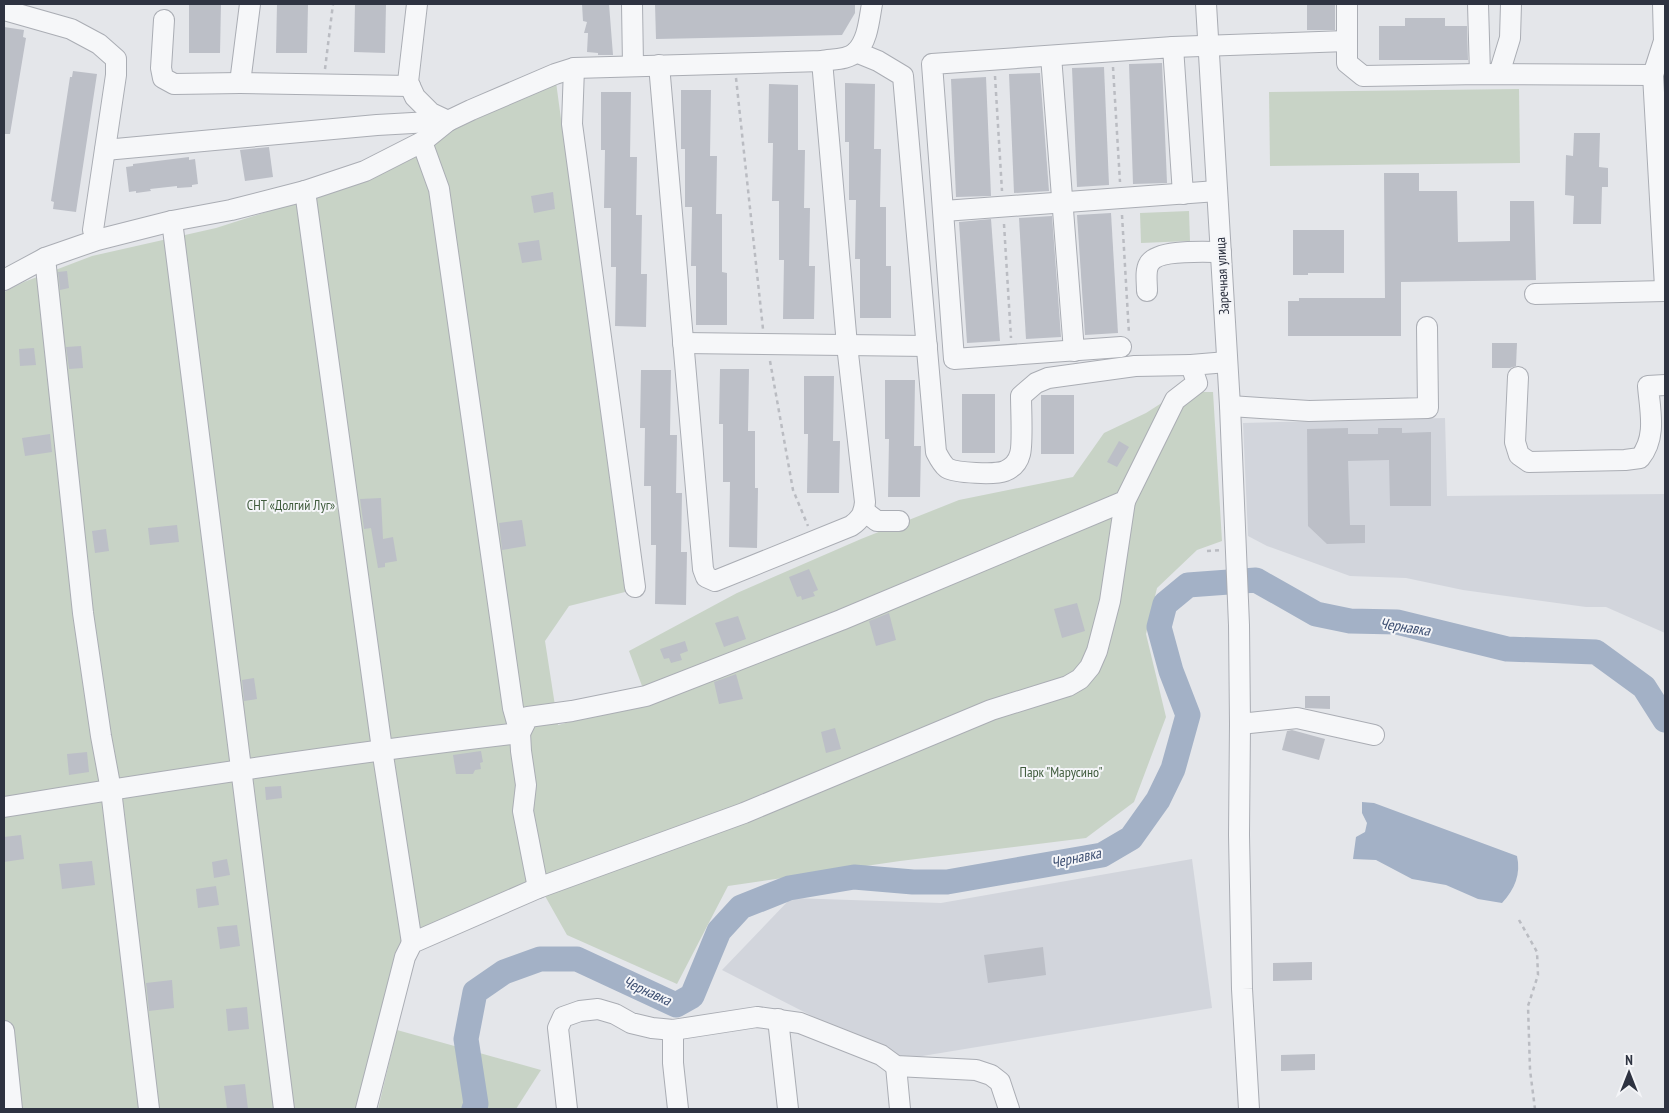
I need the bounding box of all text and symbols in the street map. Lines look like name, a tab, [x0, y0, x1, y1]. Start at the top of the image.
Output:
street label: Заречная улица	[1211, 237, 1233, 315]
park label: СНТ «Долгий Луг»	[247, 496, 335, 514]
water label: Чернавка	[1379, 613, 1432, 640]
park label: Парк "Марусино"	[1020, 763, 1102, 781]
water label: Чернавка	[1049, 843, 1103, 872]
water label: Чернавка	[620, 972, 675, 1010]
north arrow	[1604, 1048, 1654, 1098]
text: N	[1625, 1051, 1633, 1069]

